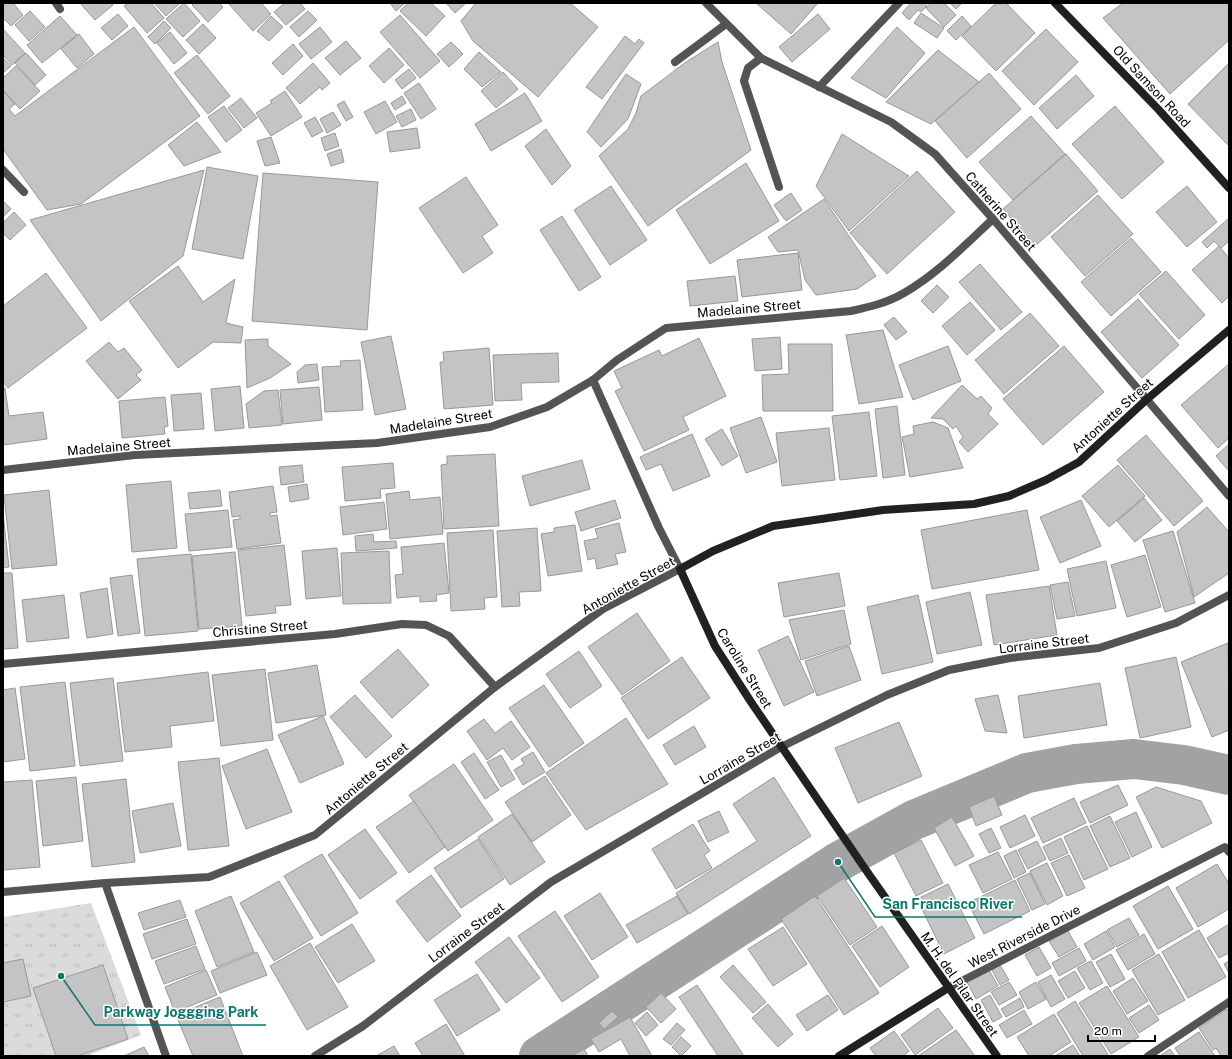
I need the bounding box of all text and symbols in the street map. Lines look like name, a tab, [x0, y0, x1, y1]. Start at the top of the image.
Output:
street label: Old Samson Road	[1110, 42, 1193, 130]
street label: Catherine Street	[962, 169, 1039, 254]
street label: Madelaine Street	[697, 296, 802, 321]
street label: Antoniette Street	[1069, 375, 1156, 456]
street label: Madelaine Street	[389, 406, 494, 437]
street label: Madelaine Street	[67, 434, 172, 459]
street label: Antoniette Street	[579, 554, 677, 617]
street label: Christine Street	[212, 617, 308, 640]
street label: Caroline Street	[714, 626, 775, 711]
street label: Lorraine Street	[998, 631, 1090, 656]
street label: Lorraine Street	[697, 729, 783, 788]
street label: Antoniette Street	[322, 739, 411, 818]
callout: San Francisco River	[875, 891, 1022, 917]
text: San Francisco River	[882, 896, 1014, 912]
street label: Lorraine Street	[425, 899, 507, 966]
street label: West Riverside Drive	[966, 902, 1083, 971]
street label: M. H. del Pilar Street	[918, 929, 1001, 1040]
callout: Parkway Joggging Park	[95, 999, 266, 1025]
text: Parkway Joggging Park	[104, 1004, 258, 1020]
scale bar	[1088, 1017, 1155, 1043]
text: 20 m	[1094, 1024, 1122, 1038]

